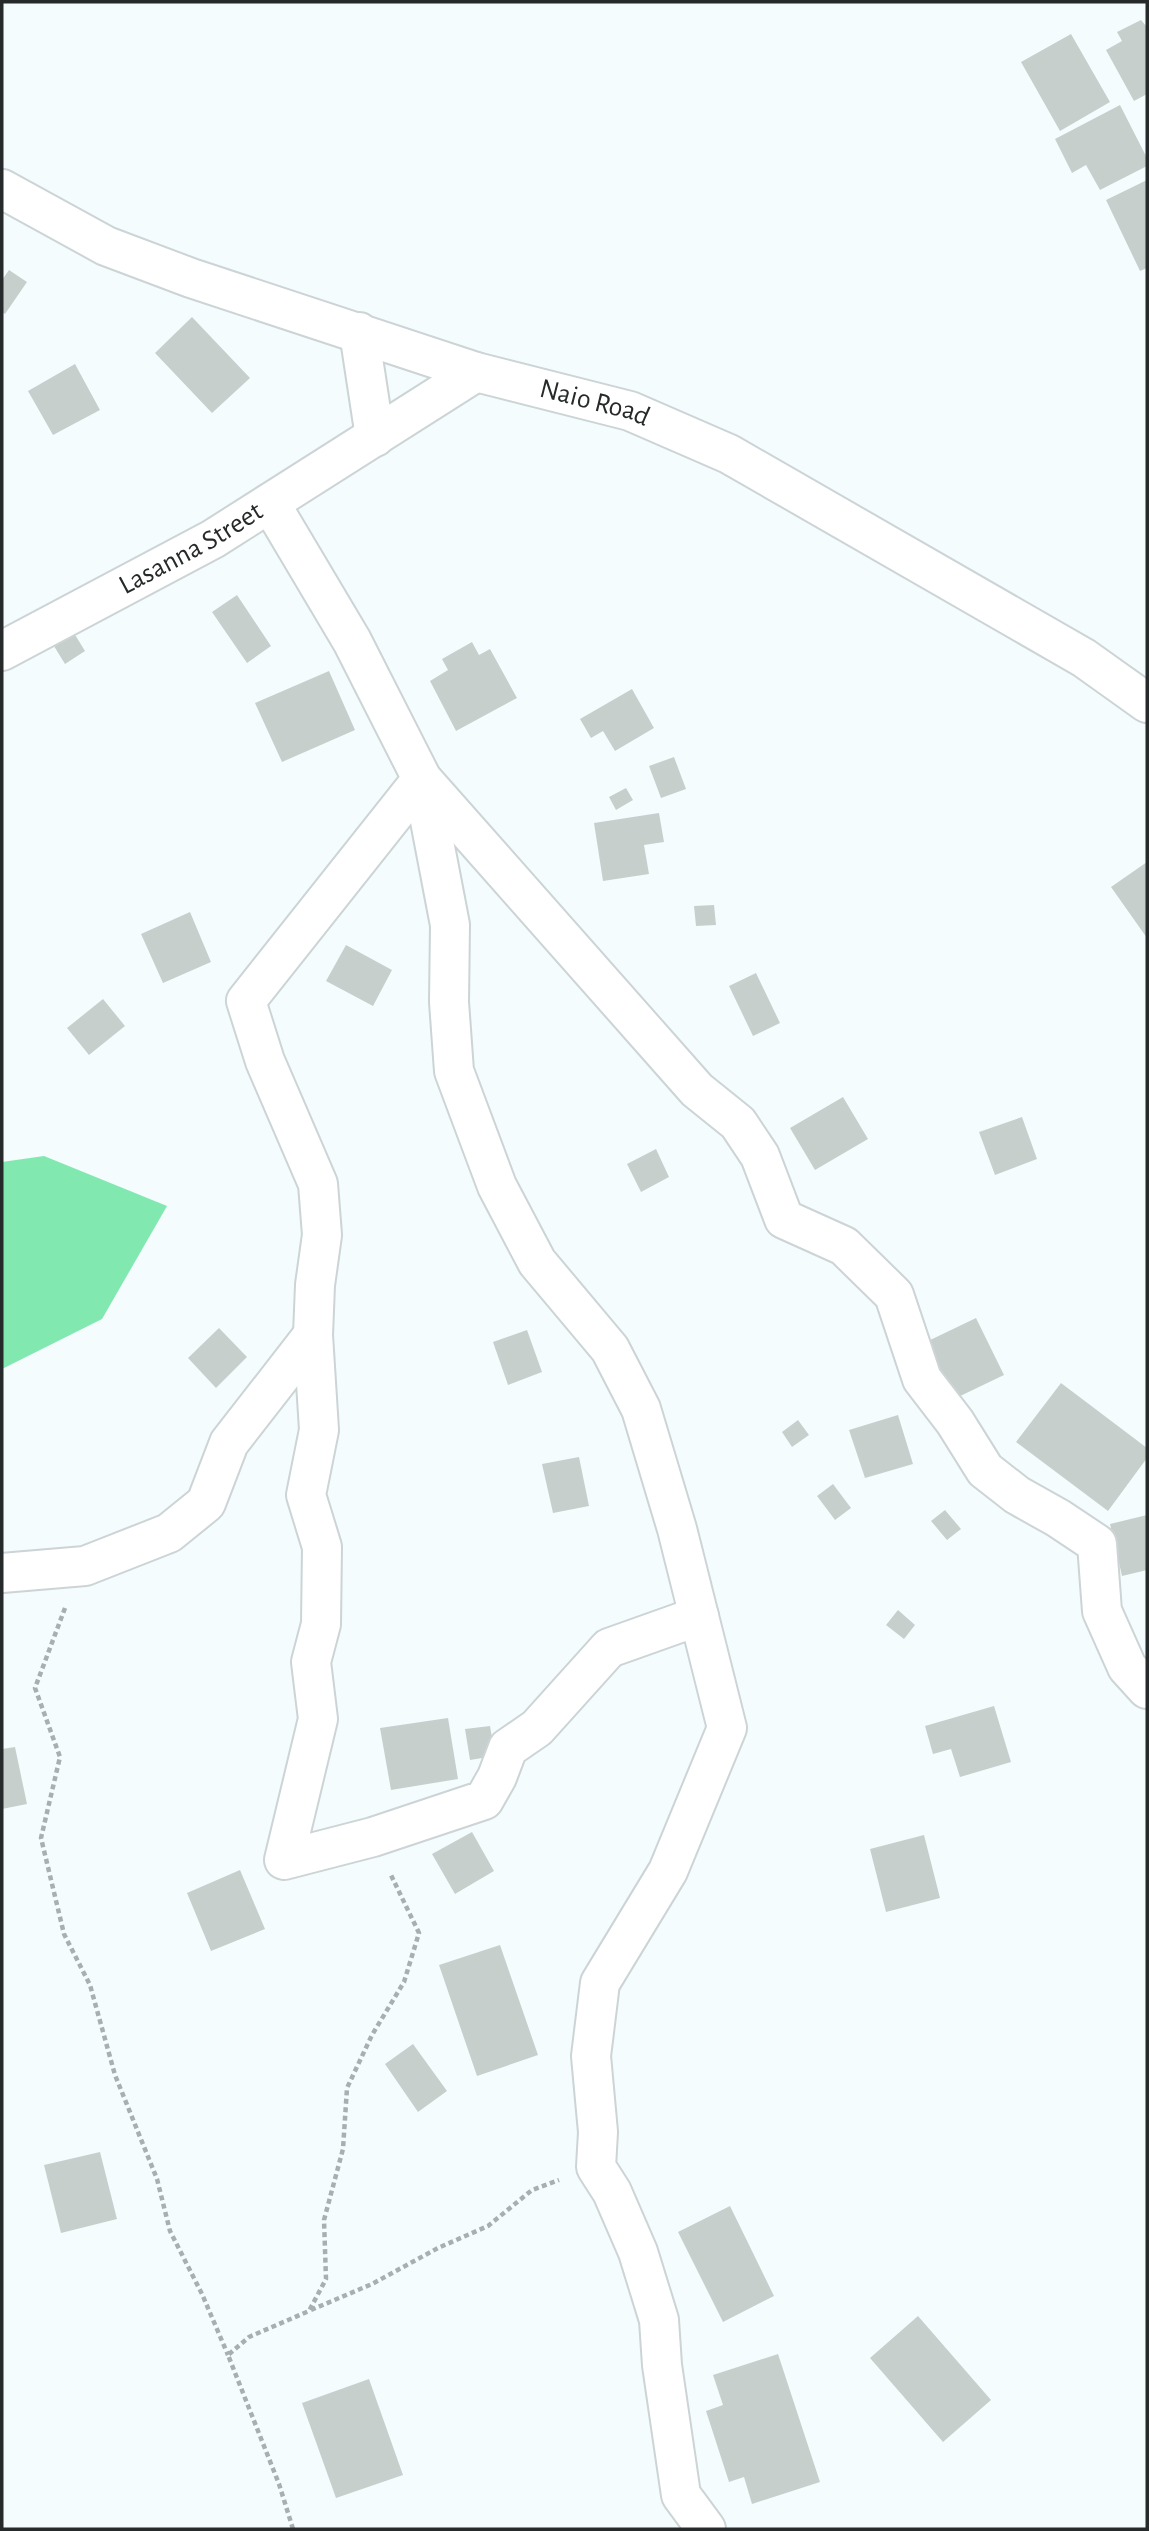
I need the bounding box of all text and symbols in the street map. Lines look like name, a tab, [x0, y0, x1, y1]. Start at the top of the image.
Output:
street label: Naio Road	[537, 375, 654, 432]
street label: Lasanna Street	[115, 497, 268, 600]

